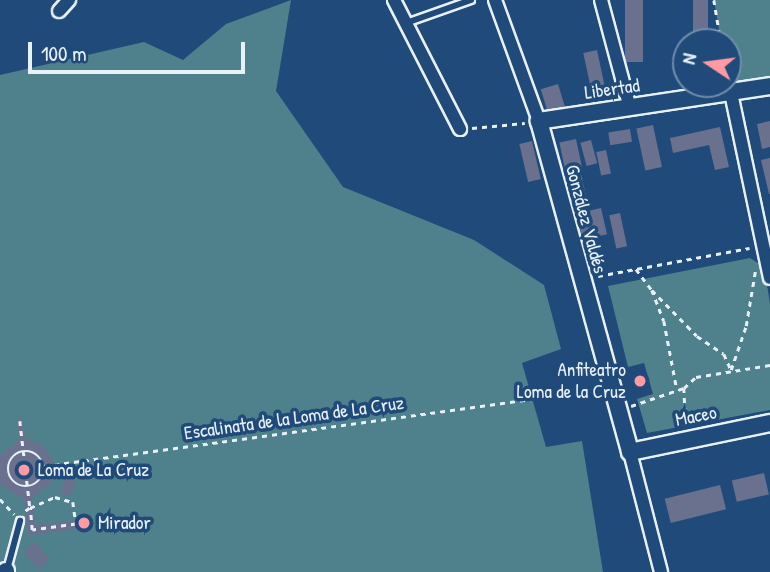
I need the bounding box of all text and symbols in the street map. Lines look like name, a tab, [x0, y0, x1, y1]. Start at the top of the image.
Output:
scale bar	[32, 28, 248, 72]
north arrow	[672, 28, 742, 98]
text: 100 m	[41, 39, 87, 68]
text: N	[675, 51, 702, 67]
street label: Libertad	[583, 74, 641, 104]
street label: González Valdés	[561, 162, 611, 276]
place label: Anfiteatro Loma de la Cruz	[517, 359, 626, 403]
marker: Anfiteatro Loma de la Cruz	[632, 373, 648, 389]
street label: Escalinata de la Loma de La Cruz	[183, 391, 405, 445]
street label: Maceo	[674, 401, 718, 431]
place label: Loma de La Cruz	[38, 459, 149, 481]
marker: Loma de La Cruz	[16, 462, 32, 478]
place label: Mirador	[98, 512, 151, 534]
marker: Mirador	[76, 515, 92, 531]

